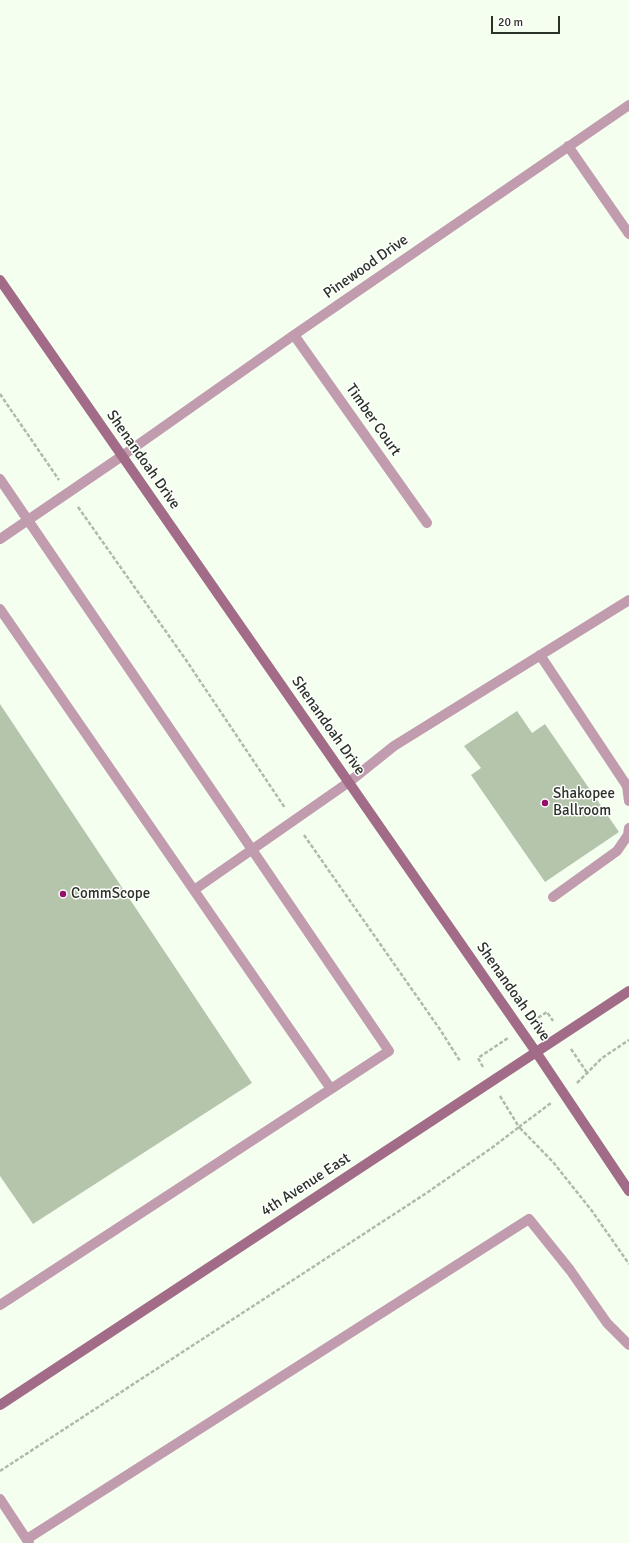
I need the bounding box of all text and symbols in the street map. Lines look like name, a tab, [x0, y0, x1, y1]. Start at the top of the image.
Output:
scale bar	[493, 8, 562, 34]
text: 20 m	[498, 15, 523, 30]
street label: Pinewood Drive	[320, 231, 412, 303]
street label: Timber Court	[342, 381, 404, 459]
street label: Shenandoah Drive	[102, 407, 184, 513]
street label: Shenandoah Drive	[287, 673, 369, 779]
place label: Shakopee Ballroom	[553, 785, 615, 820]
marker: Shakopee Ballroom	[540, 798, 550, 808]
place label: CommScope	[71, 885, 150, 903]
marker: CommScope	[58, 889, 68, 899]
street label: Shenandoah Drive	[472, 939, 554, 1045]
street label: 4th Avenue East	[258, 1149, 354, 1221]

